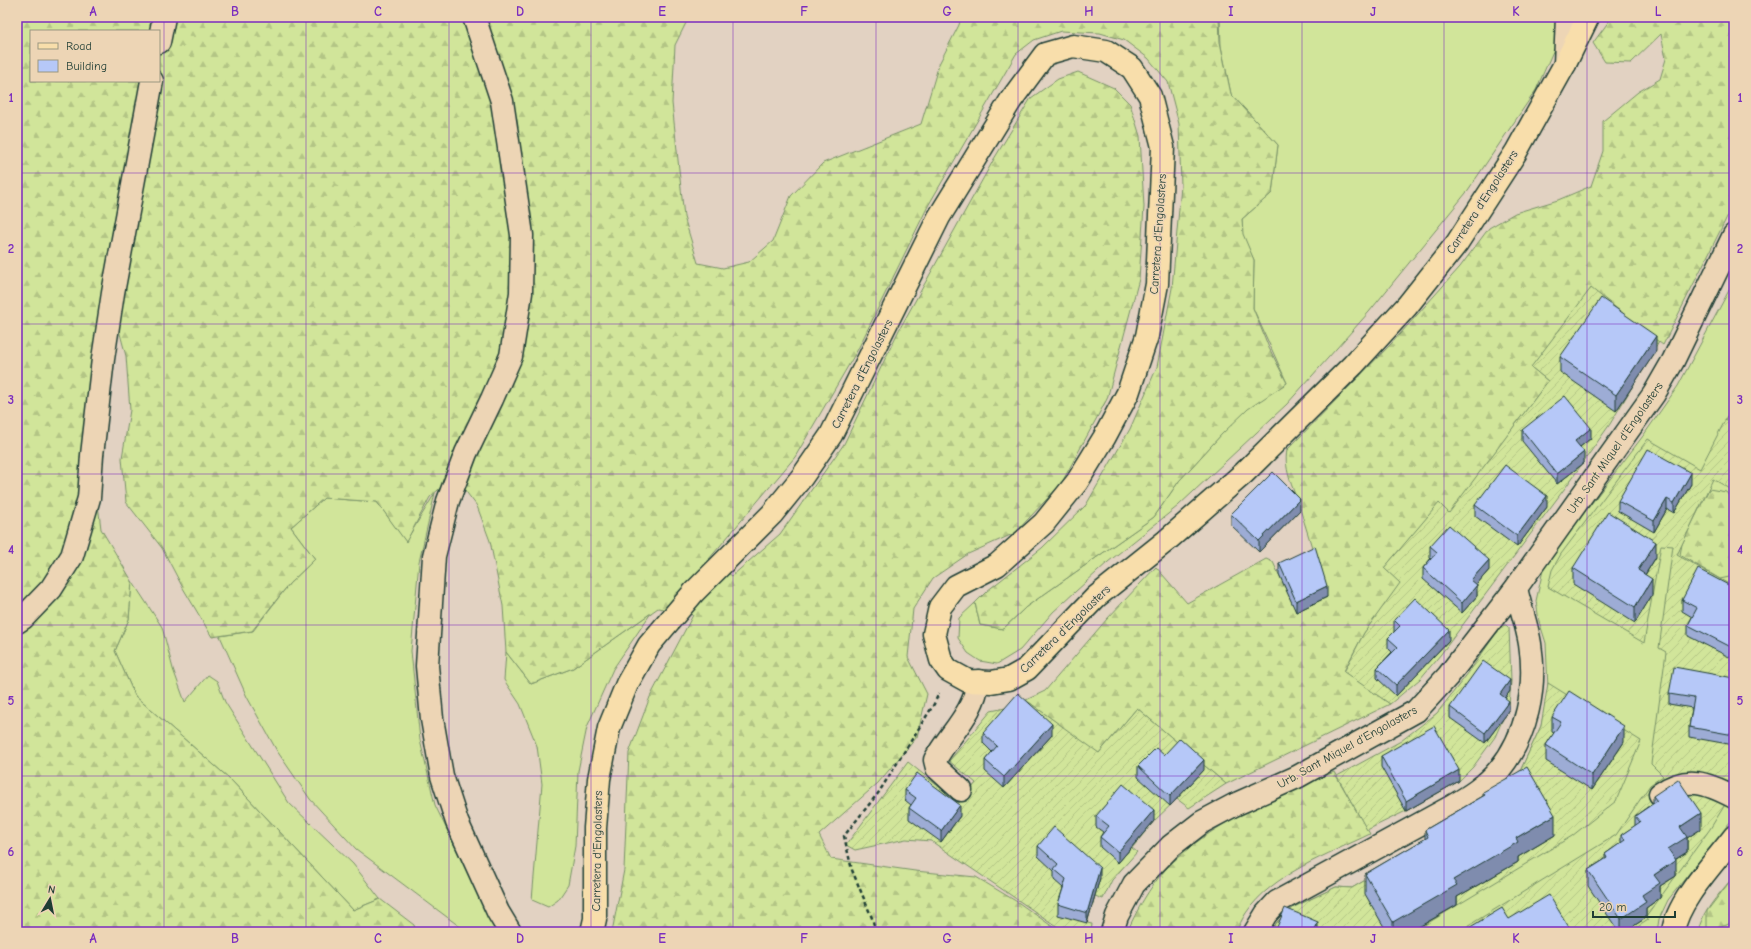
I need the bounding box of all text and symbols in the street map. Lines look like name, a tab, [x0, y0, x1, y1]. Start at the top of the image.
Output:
text: A	[89, 4, 97, 19]
text: B	[231, 4, 239, 19]
text: C	[374, 4, 382, 19]
text: D	[516, 4, 524, 19]
text: E	[658, 4, 666, 19]
text: F	[800, 4, 808, 19]
text: G	[942, 4, 952, 19]
text: H	[1084, 4, 1094, 19]
text: I	[1228, 4, 1234, 19]
text: J	[1370, 4, 1376, 19]
text: K	[1512, 4, 1520, 19]
text: L	[1655, 4, 1662, 19]
legend	[30, 30, 160, 82]
text: Road	[66, 39, 92, 53]
text: Building	[66, 59, 107, 73]
text: 1	[8, 90, 14, 105]
text: 1	[1737, 90, 1743, 105]
street label: Carretera d'Engolasters	[1443, 148, 1521, 256]
street label: Carretera d'Engolasters	[1147, 173, 1169, 295]
text: 2	[8, 241, 14, 256]
text: 2	[1737, 241, 1743, 256]
street label: Carretera d'Engolasters	[828, 317, 896, 431]
street label: Urb. Sant Miquel d'Engolasters	[1564, 379, 1666, 517]
text: 3	[8, 392, 14, 407]
text: 3	[1737, 392, 1743, 407]
text: 4	[8, 542, 14, 557]
text: 4	[1737, 542, 1743, 557]
street label: Carretera d'Engolasters	[1017, 582, 1113, 676]
text: 5	[8, 693, 15, 708]
text: 5	[1737, 693, 1744, 708]
street label: Urb. Sant Miquel d'Engolasters	[1275, 703, 1419, 791]
street label: Carretera d'Engolasters	[589, 791, 605, 911]
text: 6	[8, 844, 15, 859]
text: 6	[1737, 844, 1744, 859]
north arrow	[30, 879, 70, 919]
text: N	[47, 883, 56, 897]
scale bar	[1593, 893, 1675, 919]
text: 20 m	[1599, 900, 1627, 914]
text: A	[89, 931, 97, 946]
text: B	[231, 931, 239, 946]
text: C	[374, 931, 382, 946]
text: D	[516, 931, 524, 946]
text: E	[658, 931, 666, 946]
text: F	[800, 931, 808, 946]
text: G	[942, 931, 952, 946]
text: H	[1084, 931, 1094, 946]
text: I	[1228, 931, 1234, 946]
text: J	[1370, 931, 1376, 946]
text: K	[1512, 931, 1520, 946]
text: L	[1655, 931, 1662, 946]

